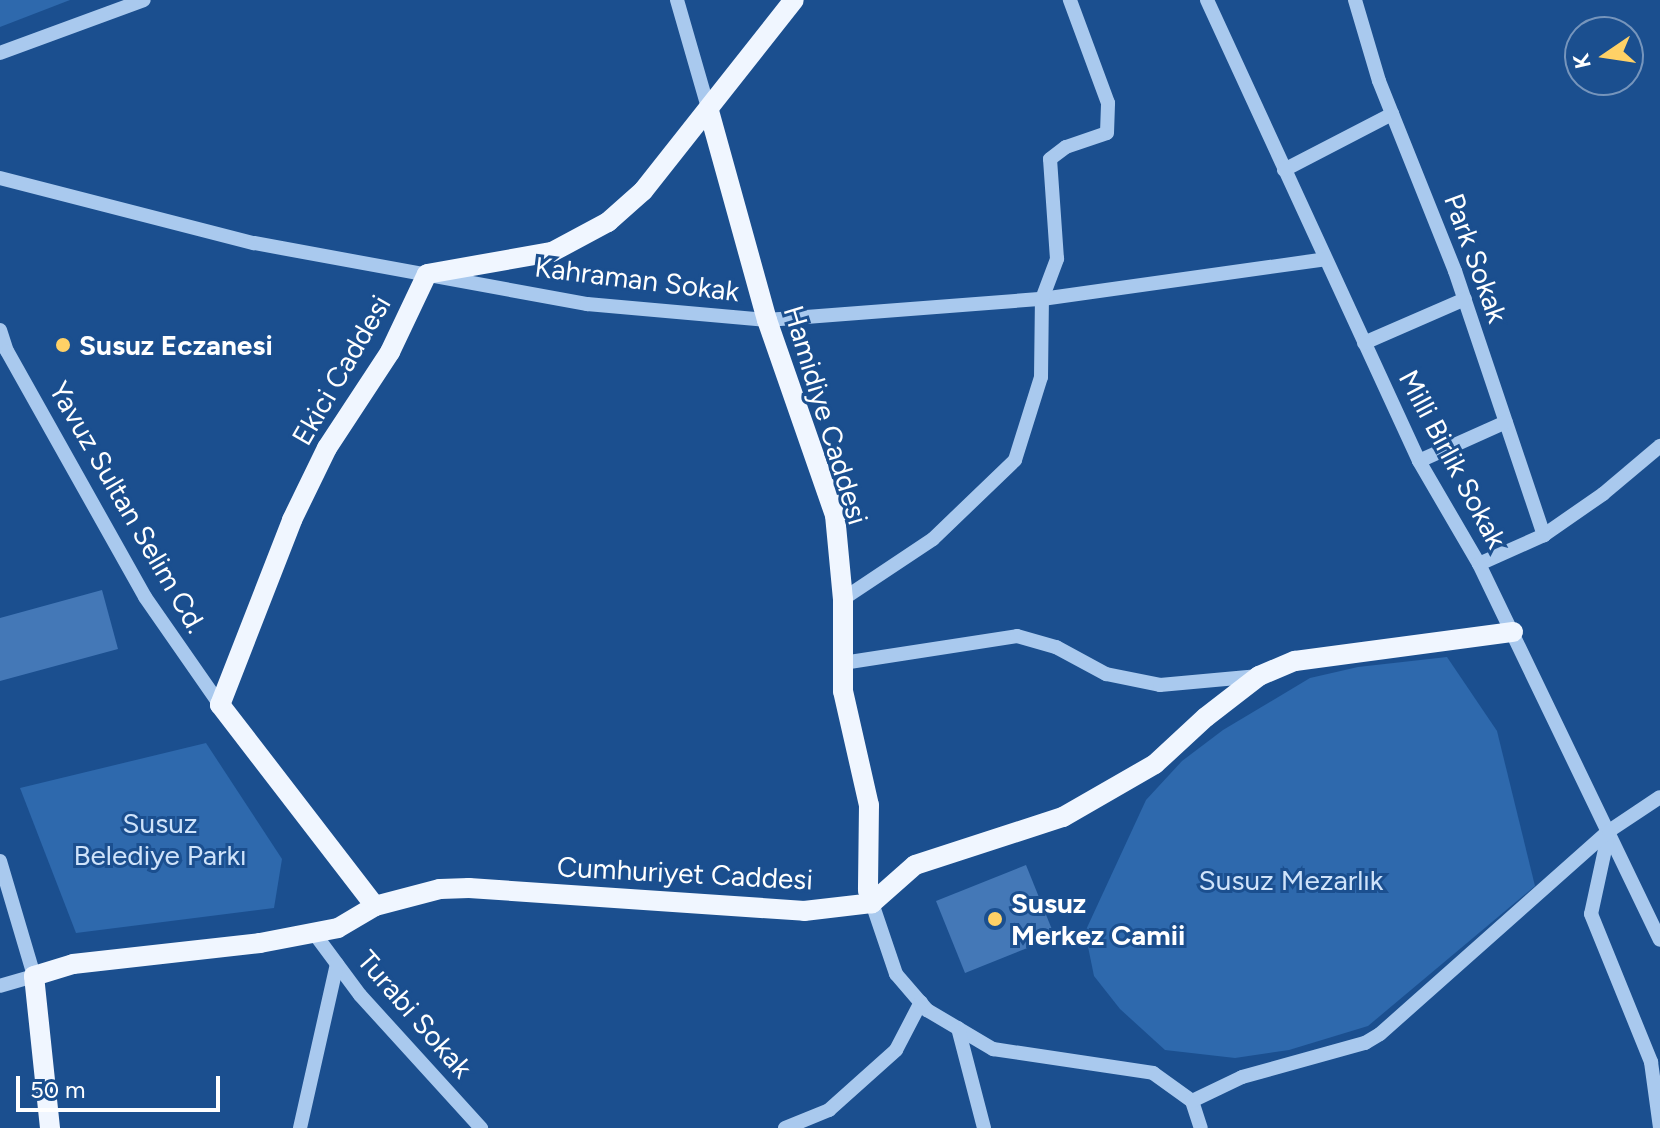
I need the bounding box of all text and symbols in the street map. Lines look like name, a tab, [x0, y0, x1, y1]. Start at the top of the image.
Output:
north arrow	[1564, 16, 1644, 96]
text: K	[1567, 51, 1597, 71]
street label: Park Sokak	[1437, 189, 1515, 327]
street label: Kahraman Sokak	[533, 250, 741, 308]
street label: Ekici Caddesi	[285, 289, 397, 451]
street label: Hamidiye Caddesi	[777, 301, 875, 529]
place label: Susuz Eczanesi	[79, 328, 273, 362]
marker: Susuz Eczanesi	[54, 336, 72, 354]
street label: Milli Birlik Sokak	[1392, 364, 1514, 554]
street label: Yavuz Sultan Selim Cd.	[42, 375, 214, 639]
park label: Susuz Belediye Parkı	[73, 806, 247, 872]
street label: Cumhuriyet Caddesi	[556, 850, 814, 896]
park label: Susuz Mezarlık	[1199, 863, 1383, 897]
place label: Susuz Merkez Camii	[1011, 886, 1185, 952]
marker: Susuz Merkez Camii	[986, 910, 1004, 928]
street label: Turabi Sokak	[351, 943, 479, 1085]
scale bar	[20, 1060, 224, 1110]
text: 50 m	[30, 1075, 86, 1104]

